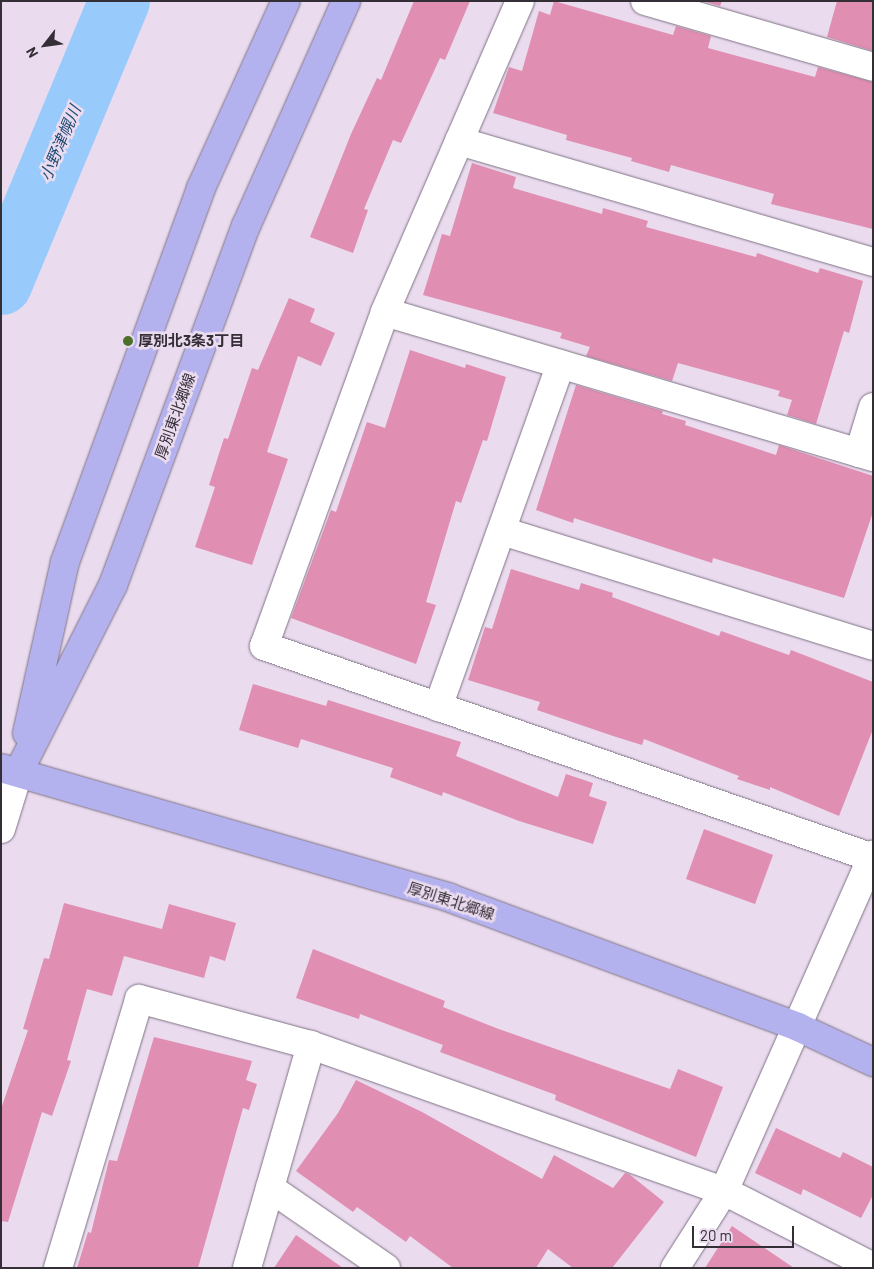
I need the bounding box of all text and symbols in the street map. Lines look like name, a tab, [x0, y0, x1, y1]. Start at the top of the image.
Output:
north arrow	[20, 20, 70, 70]
text: N	[22, 44, 41, 61]
water label: 小野津幌川	[36, 102, 84, 184]
place label: 厚別北3条3丁目	[138, 332, 244, 350]
marker: 厚別北3条3丁目	[122, 335, 134, 347]
street label: 厚別東北郷線	[151, 371, 199, 461]
street label: 厚別東北郷線	[405, 879, 497, 923]
scale bar	[694, 1216, 796, 1248]
text: 20 m	[700, 1226, 732, 1244]

